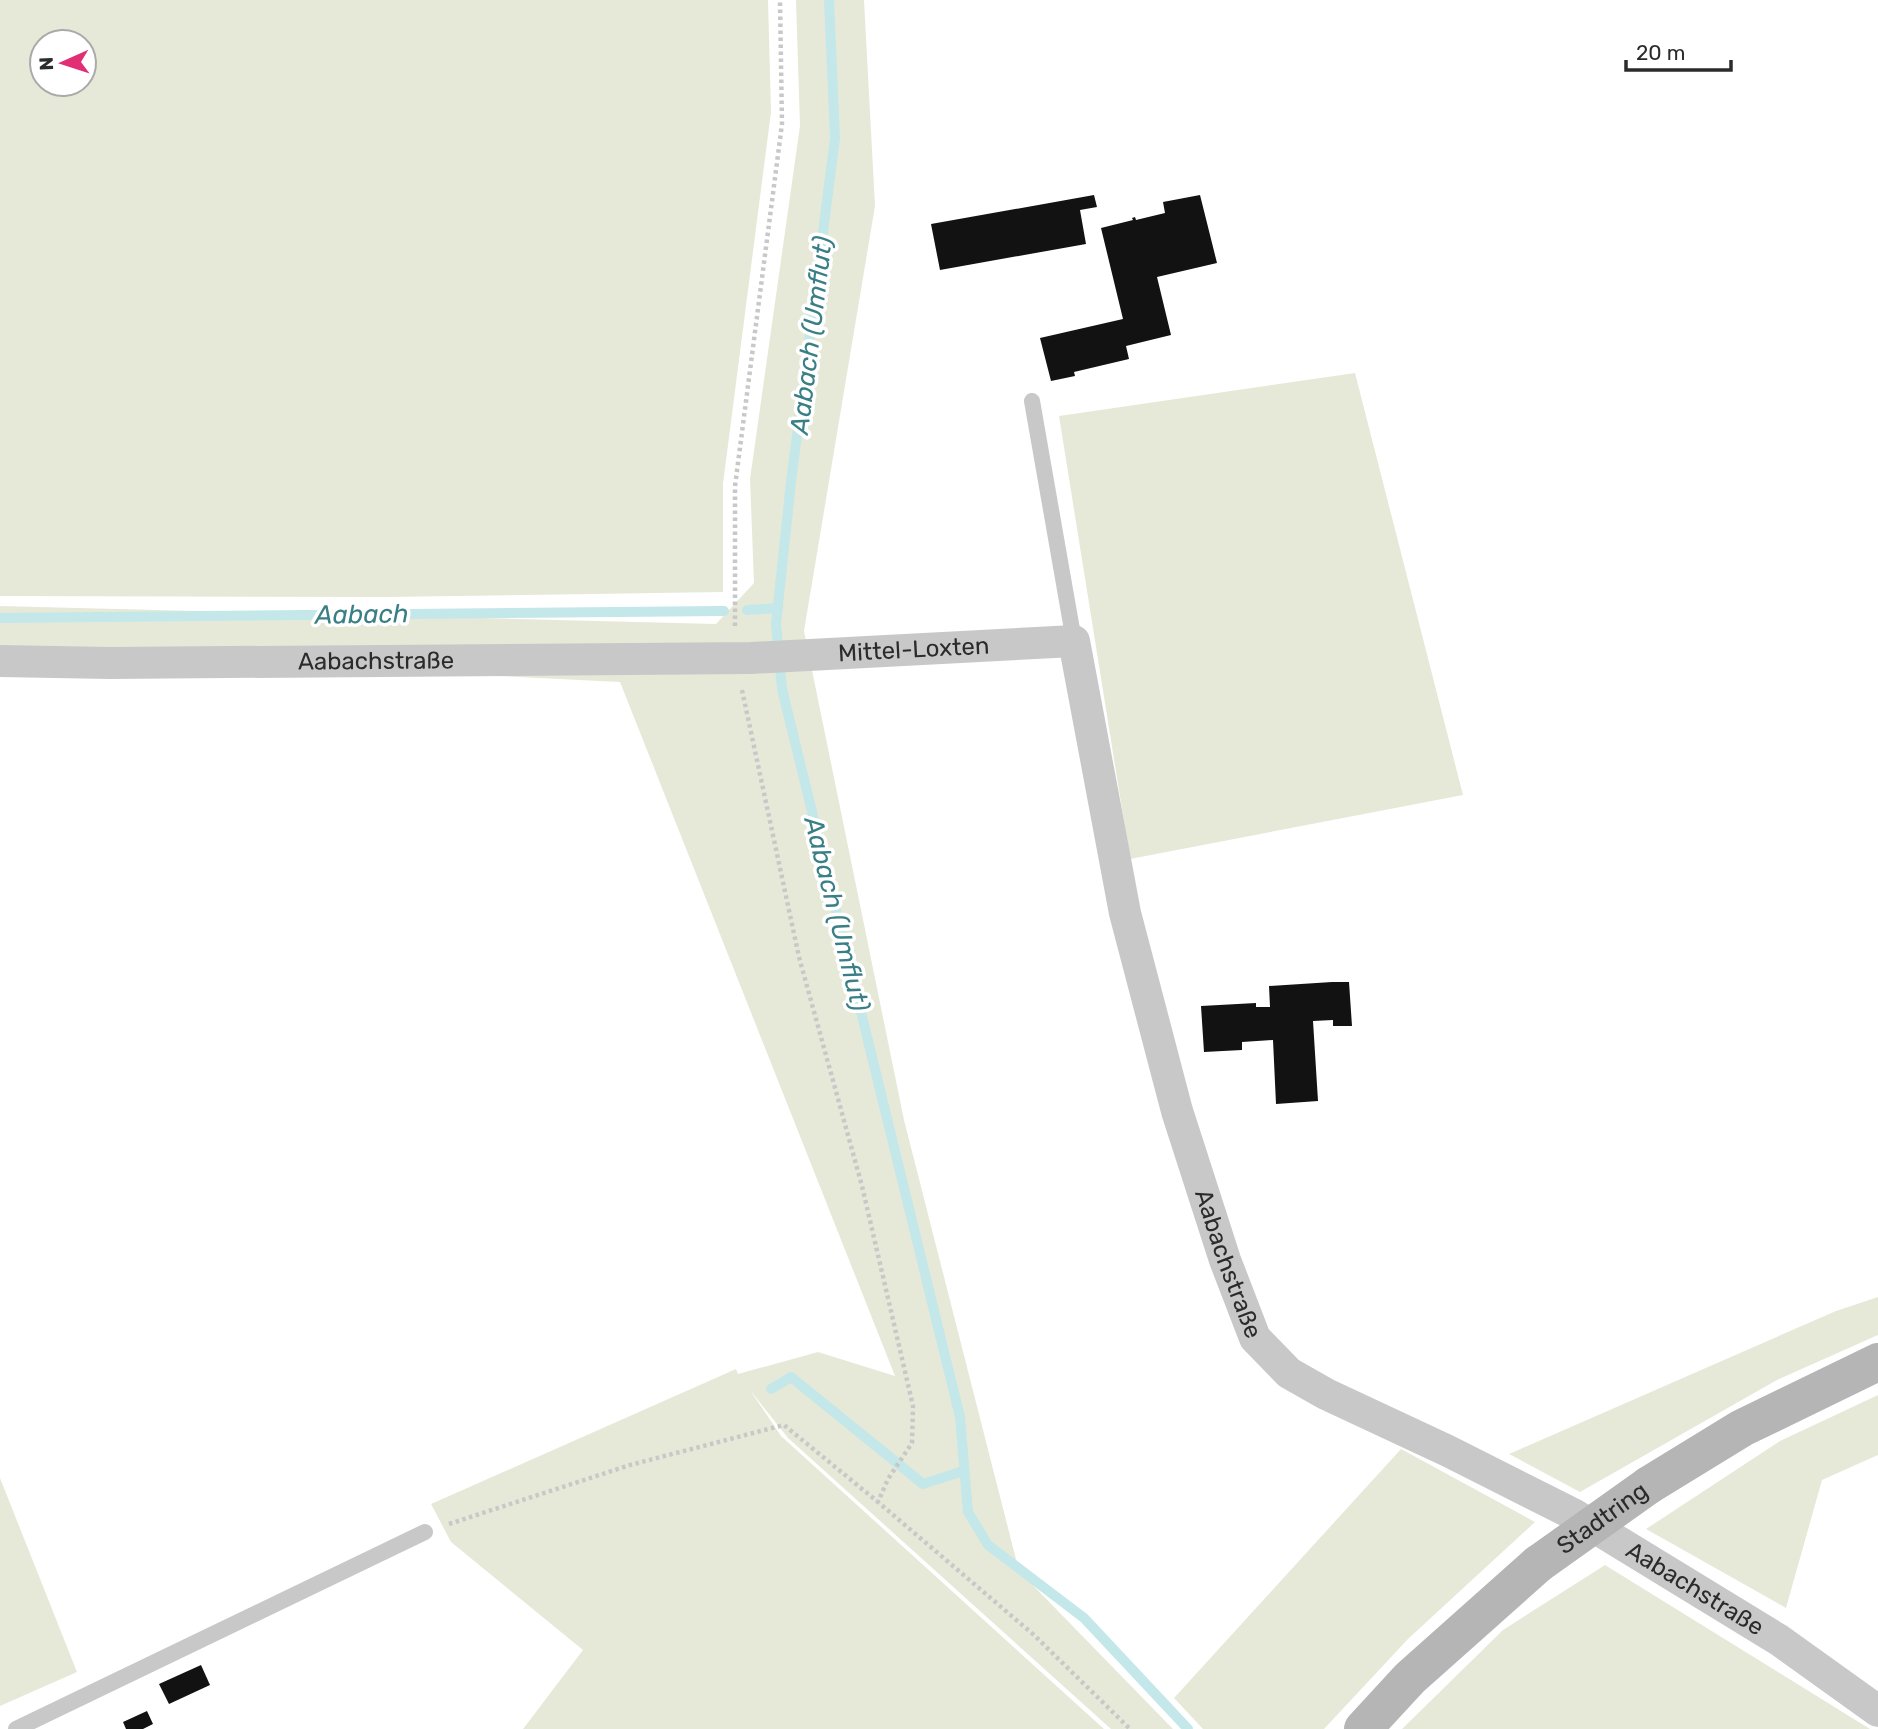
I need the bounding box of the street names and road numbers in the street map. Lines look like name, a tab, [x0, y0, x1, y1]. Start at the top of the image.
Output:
street label: Mittel-Loxten	[837, 631, 990, 667]
street label: Aabachstraße	[298, 646, 454, 676]
street label: Aabachstraße	[1189, 1186, 1268, 1342]
street label: Stadtring	[1551, 1476, 1653, 1560]
street label: Aabachstraße	[1621, 1536, 1769, 1641]

